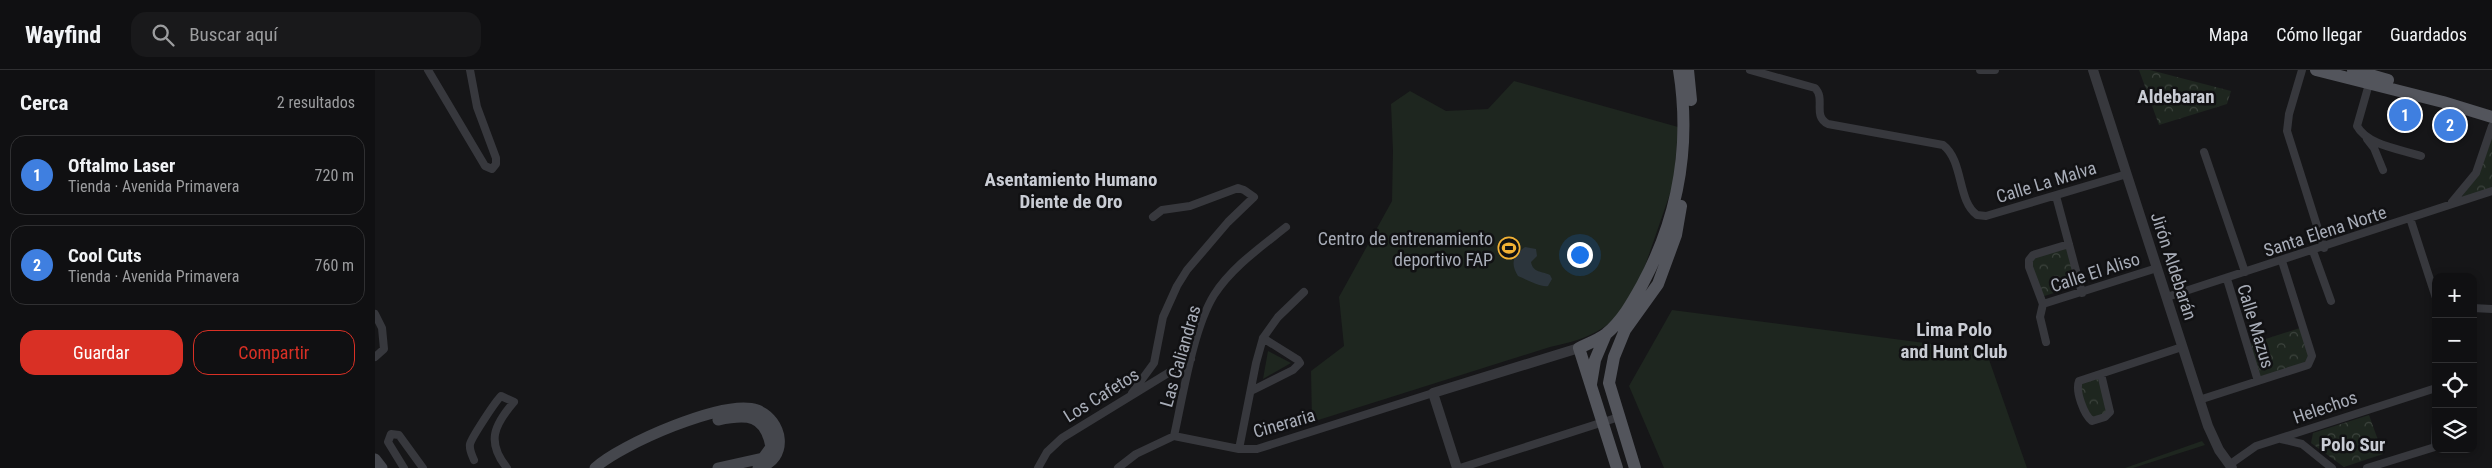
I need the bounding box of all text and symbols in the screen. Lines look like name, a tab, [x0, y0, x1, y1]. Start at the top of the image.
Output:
search box	[131, 12, 481, 57]
text: Wayfind	[25, 21, 101, 49]
icon: search	[149, 21, 177, 49]
text: Buscar aquí	[189, 23, 278, 46]
text: Mapa	[2209, 24, 2248, 45]
text: Cómo llegar	[2276, 24, 2362, 45]
text: Guardados	[2390, 24, 2467, 45]
district label: Aldebaran	[2137, 85, 2215, 108]
text: Cerca	[20, 91, 68, 115]
text: 2 resultados	[277, 93, 355, 112]
pin: 1	[2389, 96, 2421, 134]
pin: 2	[2434, 106, 2466, 144]
text: Oftalmo Laser	[68, 154, 175, 177]
street label: Calle La Malva	[1993, 157, 2099, 207]
text: 1	[33, 166, 41, 185]
text: 720 m	[315, 166, 354, 185]
district label: Asentamiento Humano Diente de Oro	[985, 168, 1157, 213]
text: Tienda · Avenida Primavera	[68, 177, 239, 196]
street label: Santa Elena Norte	[2261, 201, 2389, 261]
street label: Jirón Aldebarán	[2147, 210, 2201, 322]
place label: Centro de entrenamiento deportivo FAP	[1318, 228, 1493, 270]
sports icon: Centro de entrenamiento deportivo FAP	[1497, 236, 1521, 260]
your location	[1567, 242, 1593, 268]
text: Cool Cuts	[68, 244, 142, 267]
street label: Calle El Aliso	[2048, 248, 2142, 296]
text: 2	[33, 256, 41, 275]
text: 760 m	[315, 256, 354, 275]
text: Tienda · Avenida Primavera	[68, 267, 239, 286]
map controls	[2432, 273, 2477, 453]
button: +	[2432, 273, 2477, 318]
street label: Calle Mazus	[2233, 281, 2279, 371]
street label: Las Caliandras	[1155, 303, 1205, 409]
district label: Lima Polo and Hunt Club	[1900, 318, 2008, 363]
button: −	[2432, 318, 2477, 363]
button: Guardar	[20, 330, 183, 375]
button: Compartir	[193, 330, 355, 375]
button: locate	[2432, 363, 2477, 408]
street label: Los Cafetos	[1059, 364, 1143, 426]
street label: Helechos	[2290, 386, 2360, 428]
street label: Cineraria	[1251, 404, 1317, 442]
button: layers	[2432, 408, 2477, 453]
district label: Polo Sur	[2321, 433, 2385, 456]

